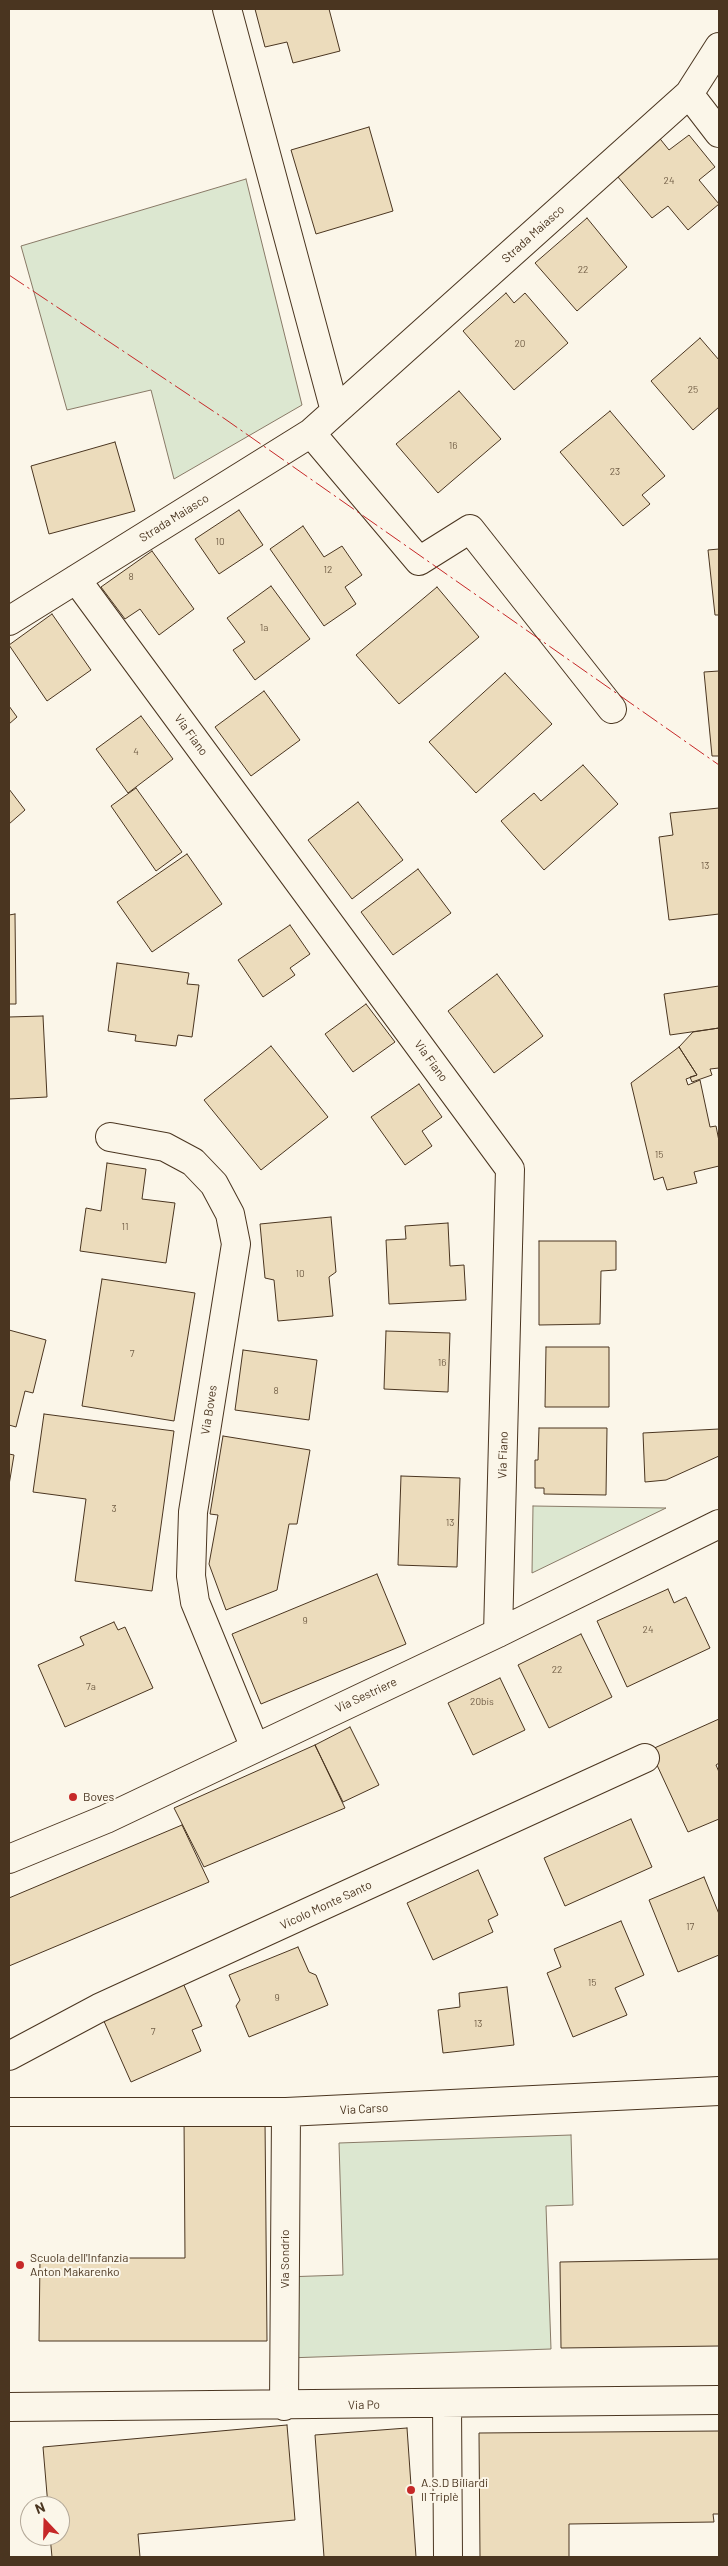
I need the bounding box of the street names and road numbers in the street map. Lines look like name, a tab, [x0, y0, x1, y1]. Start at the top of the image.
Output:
street label: Strada Maiasco	[499, 202, 567, 266]
street label: Strada Maiasco	[137, 491, 211, 545]
street label: Via Fiano	[171, 712, 211, 758]
street label: Via Fiano	[411, 1038, 451, 1084]
street label: Via Boves	[198, 1384, 220, 1436]
street label: Via Fiano	[495, 1431, 511, 1479]
street label: Via Sestriere	[333, 1674, 399, 1716]
street label: Vicolo Monte Santo	[278, 1877, 374, 1933]
street label: Via Carso	[339, 2101, 389, 2117]
street label: Via Sondrio	[278, 2229, 292, 2289]
street label: Via Po	[348, 2398, 380, 2412]

